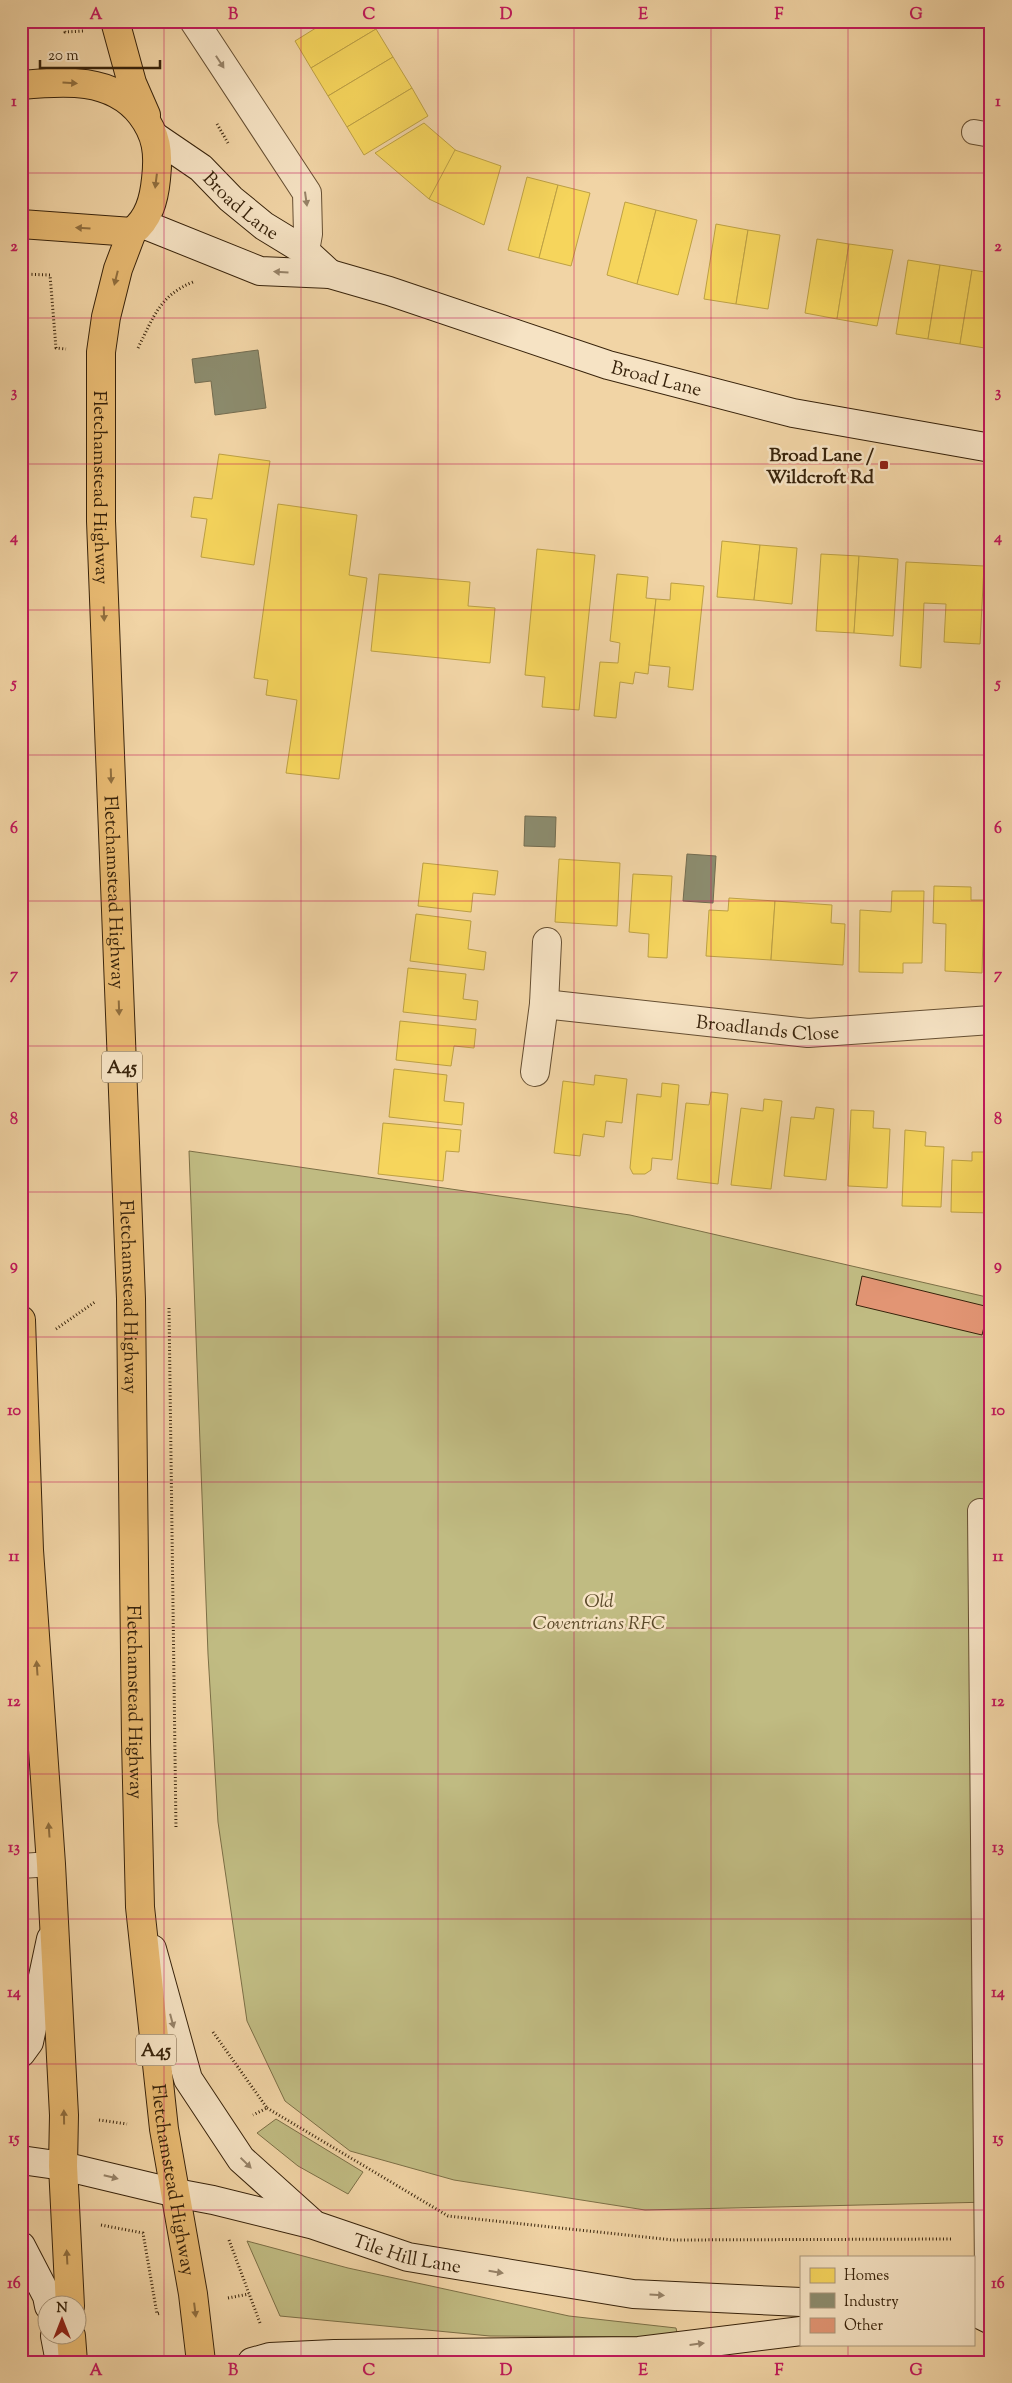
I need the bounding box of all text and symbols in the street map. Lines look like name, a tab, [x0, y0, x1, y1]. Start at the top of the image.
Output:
text: A	[90, 4, 103, 27]
text: B	[228, 4, 238, 27]
text: C	[363, 4, 376, 27]
text: D	[500, 4, 513, 27]
text: E	[638, 4, 648, 27]
text: F	[775, 4, 784, 27]
text: G	[909, 4, 923, 27]
scale bar	[40, 38, 160, 70]
text: 20 m	[48, 46, 79, 67]
one-way arrow	[215, 56, 225, 69]
one-way arrow	[62, 79, 78, 87]
text: 1	[11, 91, 17, 114]
text: 1	[995, 91, 1001, 114]
street label: Broad Lane	[196, 167, 283, 248]
one-way arrow	[152, 173, 160, 189]
one-way arrow	[302, 192, 310, 208]
one-way arrow	[75, 224, 91, 232]
text: 2	[10, 236, 18, 259]
text: 2	[994, 236, 1002, 259]
one-way arrow	[273, 267, 289, 275]
one-way arrow	[112, 270, 120, 285]
street label: Broad Lane	[608, 355, 705, 405]
text: 3	[11, 382, 18, 405]
text: 3	[995, 382, 1002, 405]
street label: Fletchamstead Highway	[85, 391, 114, 586]
place label: Broad Lane / Wildcroft Rd	[766, 443, 874, 492]
marker: Broad Lane / Wildcroft Rd	[878, 459, 890, 471]
text: 4	[9, 527, 18, 550]
text: 4	[993, 527, 1002, 550]
one-way arrow	[101, 606, 109, 622]
text: 5	[9, 673, 17, 696]
text: 5	[993, 673, 1001, 696]
one-way arrow	[107, 768, 115, 784]
street label: Fletchamstead Highway	[96, 795, 130, 990]
text: 6	[10, 818, 18, 841]
text: 6	[994, 818, 1002, 841]
text: 7	[10, 964, 19, 987]
text: 7	[994, 964, 1003, 987]
one-way arrow	[116, 1001, 124, 1017]
street label: Broadlands Close	[695, 1010, 840, 1049]
road number: A45	[102, 1052, 142, 1082]
text: 8	[10, 1109, 18, 1132]
text: 8	[994, 1109, 1002, 1132]
street label: Fletchamstead Highway	[111, 1200, 143, 1395]
text: 9	[10, 1255, 18, 1278]
text: 9	[994, 1255, 1002, 1278]
text: 10	[7, 1400, 21, 1423]
text: 10	[991, 1400, 1005, 1423]
text: 11	[9, 1546, 20, 1569]
text: 11	[993, 1546, 1004, 1569]
park label: Old Coventrians RFC	[532, 1589, 666, 1638]
street label: Fletchamstead Highway	[118, 1605, 148, 1800]
one-way arrow	[33, 1659, 41, 1675]
text: 12	[8, 1691, 21, 1714]
text: 12	[992, 1691, 1005, 1714]
one-way arrow	[44, 1821, 52, 1837]
text: 13	[8, 1837, 20, 1860]
text: 13	[992, 1837, 1004, 1860]
text: 14	[7, 1982, 21, 2005]
text: 14	[991, 1982, 1005, 2005]
one-way arrow	[168, 2014, 176, 2029]
road number: A45	[136, 2034, 176, 2066]
street label: Fletchamstead Highway	[143, 2083, 201, 2279]
one-way arrow	[59, 2109, 67, 2125]
text: 15	[9, 2128, 20, 2151]
text: 15	[993, 2128, 1004, 2151]
one-way arrow	[240, 2157, 252, 2169]
one-way arrow	[103, 2173, 118, 2181]
street label: Tile Hill Lane	[349, 2228, 463, 2282]
one-way arrow	[63, 2249, 71, 2265]
legend	[800, 2256, 974, 2346]
text: Homes	[844, 2266, 889, 2287]
one-way arrow	[489, 2268, 505, 2276]
text: 16	[7, 2273, 21, 2296]
text: 16	[991, 2273, 1005, 2296]
one-way arrow	[649, 2292, 665, 2300]
text: Industry	[844, 2292, 899, 2313]
north arrow	[38, 2296, 88, 2346]
text: N	[56, 2299, 68, 2319]
one-way arrow	[191, 2303, 199, 2319]
text: Other	[844, 2316, 884, 2337]
one-way arrow	[690, 2340, 706, 2348]
text: A	[90, 2360, 103, 2383]
text: B	[228, 2360, 238, 2383]
text: C	[363, 2360, 376, 2383]
text: D	[500, 2360, 513, 2383]
text: E	[638, 2360, 648, 2383]
text: F	[775, 2360, 784, 2383]
text: G	[909, 2360, 923, 2383]

